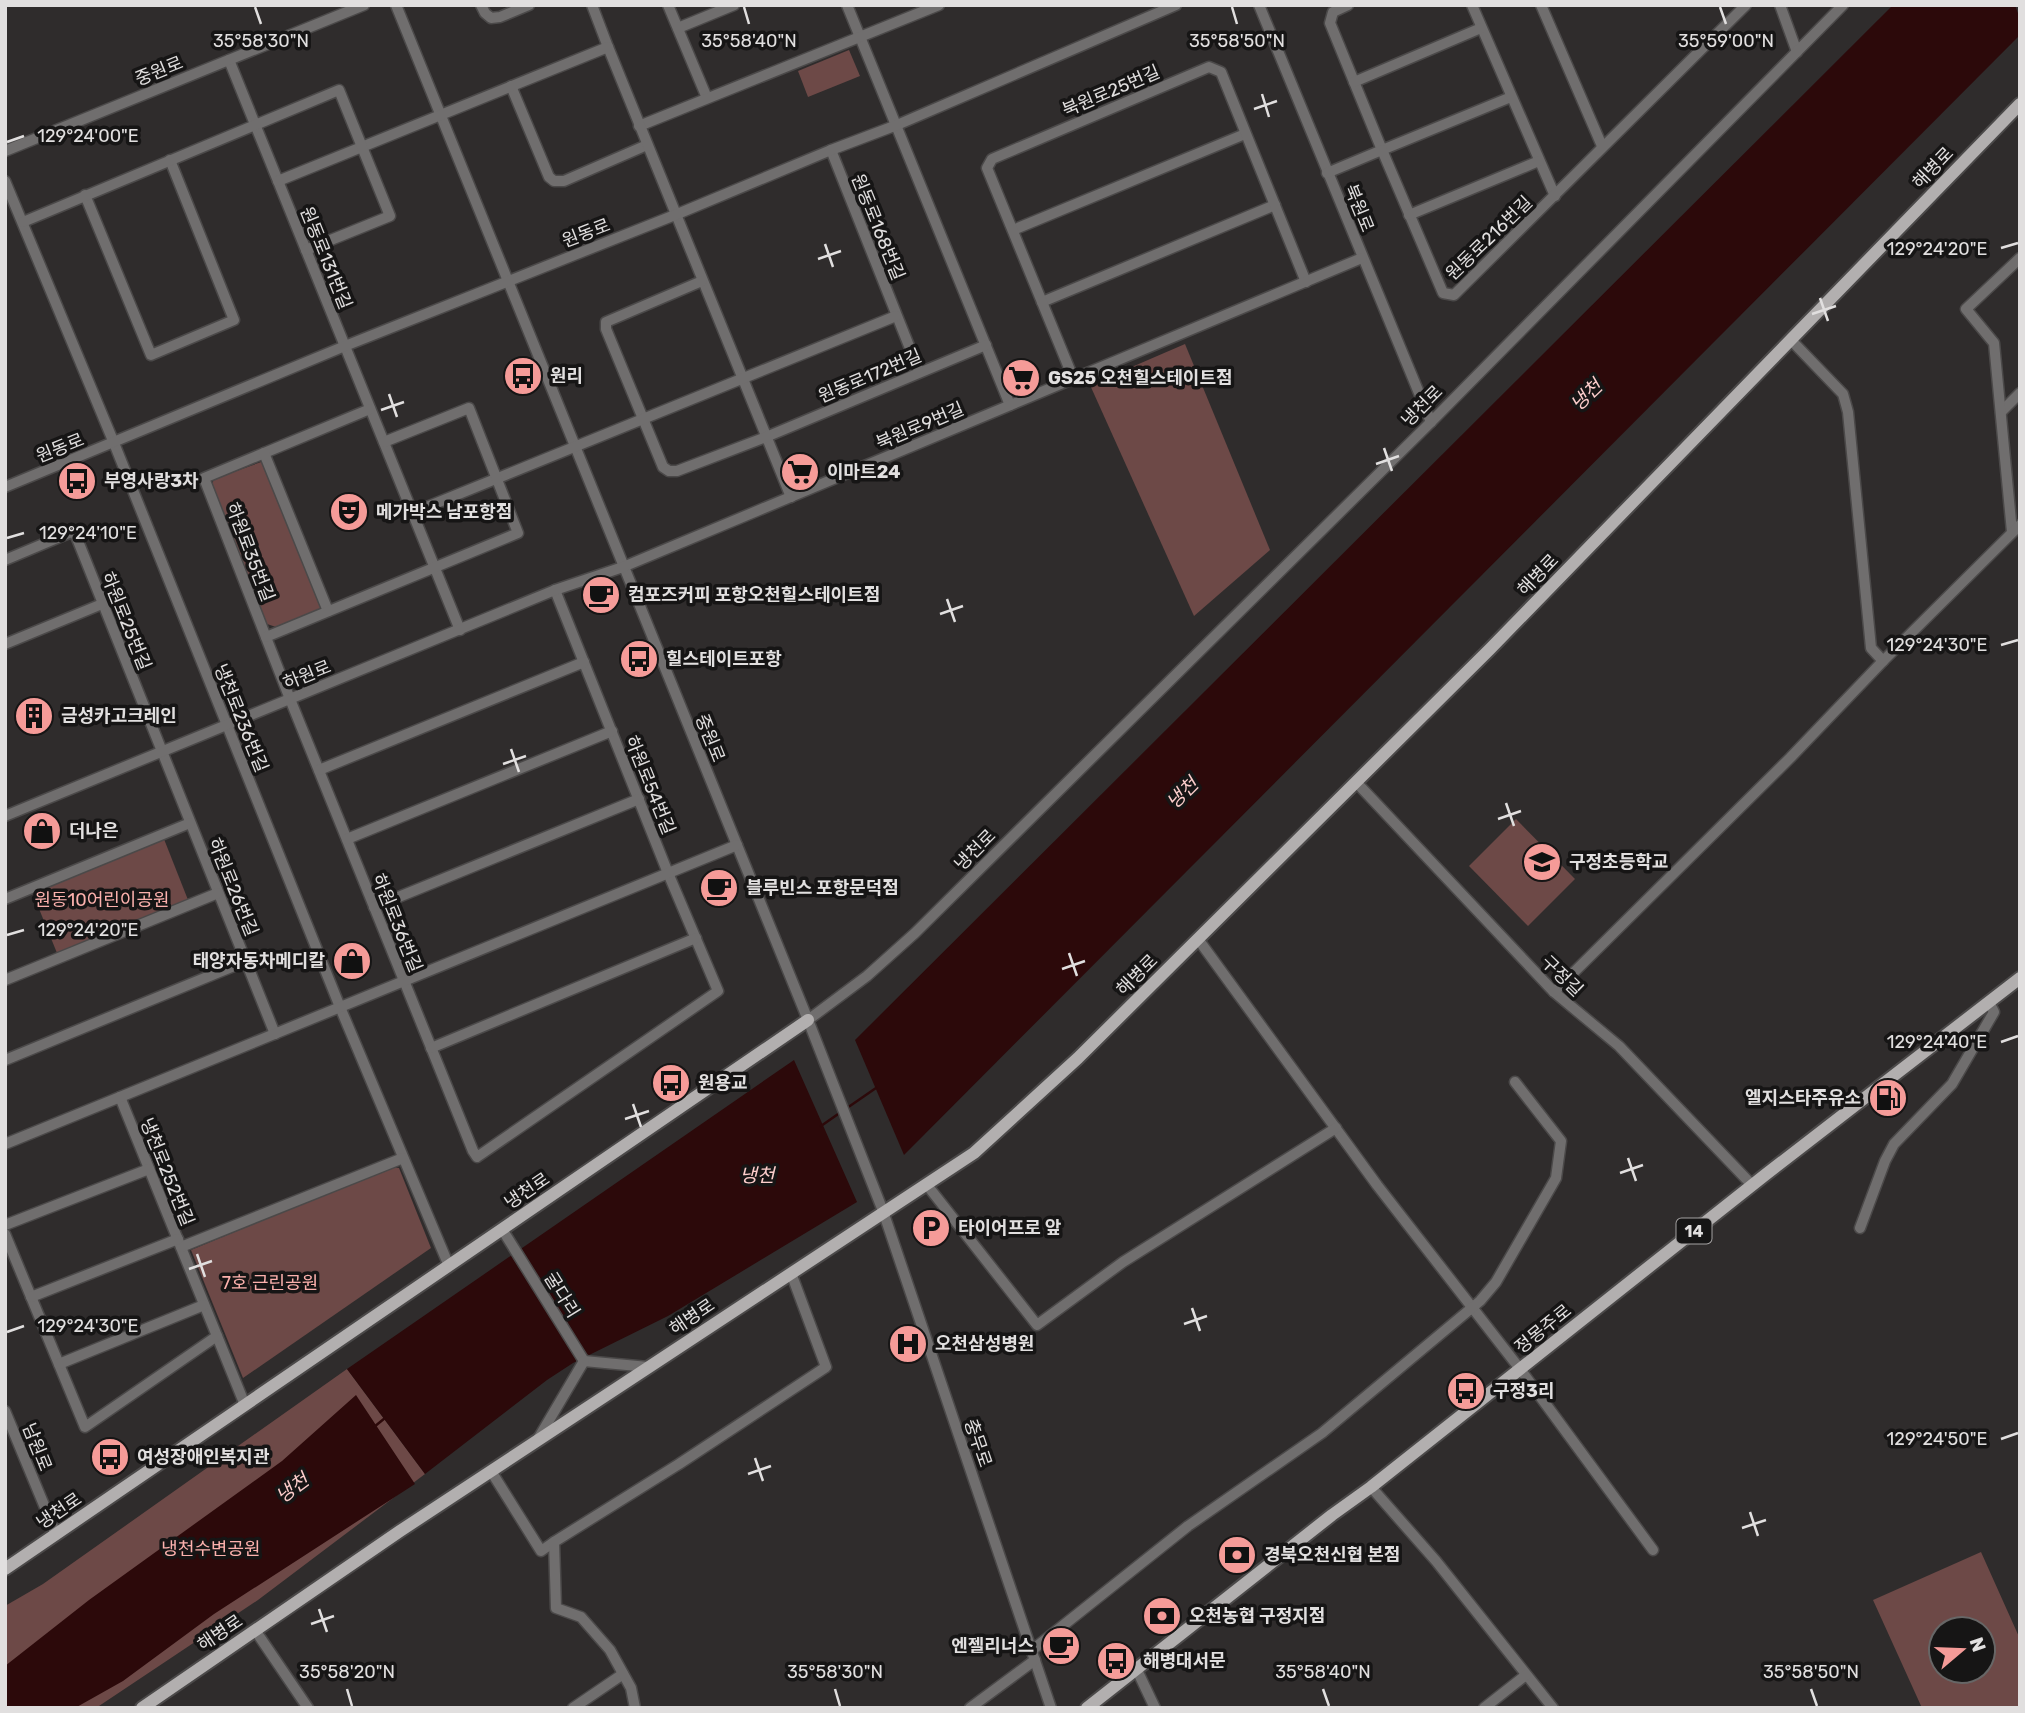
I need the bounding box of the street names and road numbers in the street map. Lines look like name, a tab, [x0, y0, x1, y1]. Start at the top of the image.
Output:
street label: 중원로	[132, 51, 186, 91]
street label: 북원로25번길	[1059, 61, 1163, 121]
street label: 해병로	[1908, 142, 1958, 194]
street label: 원동로168번길	[847, 171, 909, 283]
street label: 북원로	[1339, 181, 1379, 235]
street label: 원동로216번길	[1441, 191, 1537, 285]
street label: 원동로131번길	[295, 203, 357, 313]
street label: 원동로	[559, 214, 613, 252]
street label: 원동로172번길	[815, 344, 925, 408]
street label: 냉천로	[1397, 381, 1447, 431]
street label: 북원로9번길	[873, 398, 967, 454]
street label: 원동로	[33, 428, 87, 468]
street label: 하원로35번길	[221, 499, 279, 605]
street label: 해병로	[1513, 549, 1563, 601]
street label: 하원로25번길	[96, 569, 156, 673]
street label: 하원로	[280, 655, 334, 695]
street label: 냉천로236번길	[209, 661, 273, 775]
street label: 중원로	[690, 711, 730, 765]
street label: 하원로54번길	[620, 732, 680, 838]
street label: 냉천로	[950, 825, 1000, 875]
street label: 하원로26번길	[203, 835, 263, 939]
street label: 하원로36번길	[367, 870, 427, 976]
street label: 해병로	[1112, 950, 1162, 1000]
street label: 구정길	[1536, 951, 1588, 1001]
street label: 냉천로252번길	[135, 1115, 199, 1229]
street label: 냉천로	[500, 1168, 554, 1214]
road number: 14	[1676, 1218, 1712, 1244]
street label: 굴다리	[540, 1268, 584, 1322]
street label: 해병로	[665, 1294, 719, 1340]
street label: 정몽주로	[1510, 1300, 1576, 1358]
street label: 충무로	[960, 1416, 996, 1470]
street label: 남원로	[17, 1420, 57, 1474]
street label: 냉천로	[32, 1488, 86, 1534]
street label: 해병로	[193, 1610, 247, 1656]

